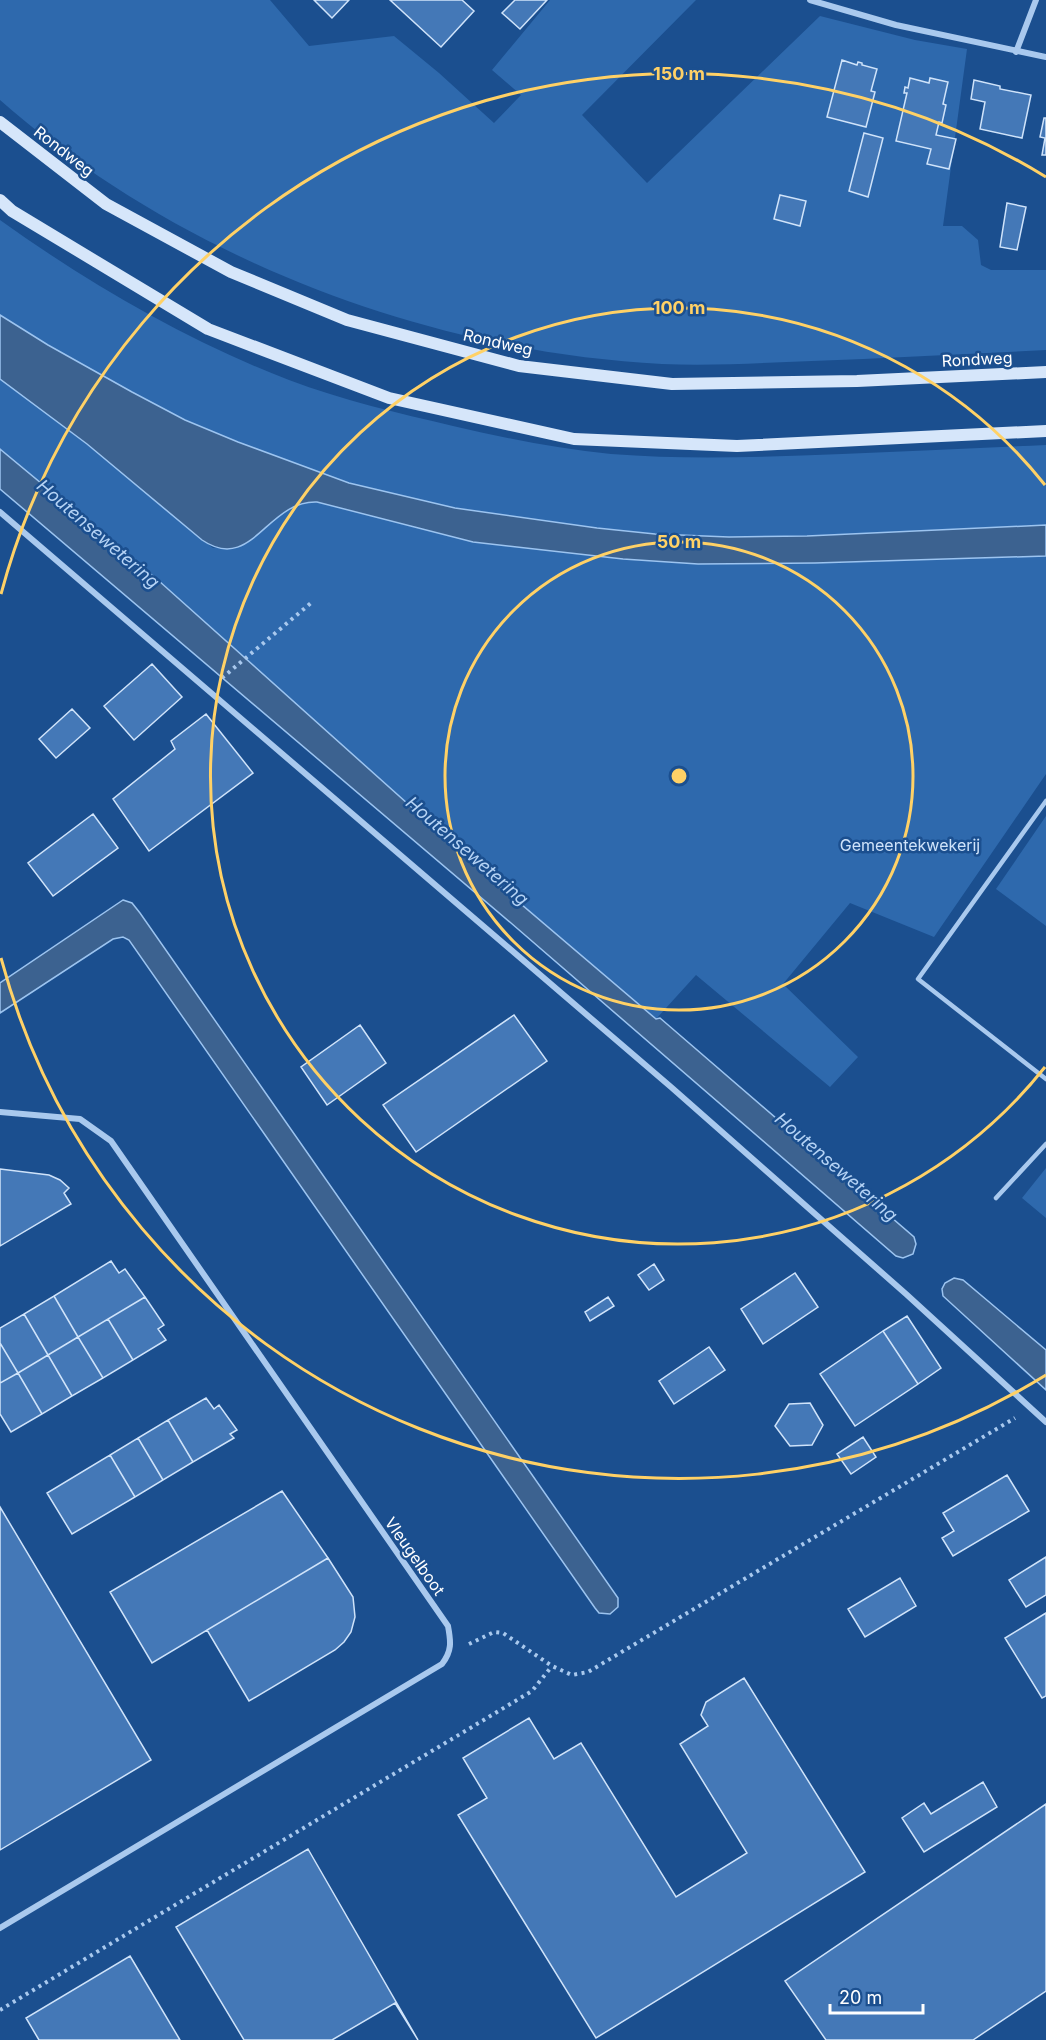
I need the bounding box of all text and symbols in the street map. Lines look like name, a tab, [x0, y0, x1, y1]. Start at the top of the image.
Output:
text: 150 m	[653, 63, 705, 84]
street label: Rondweg	[30, 121, 98, 181]
text: 100 m	[653, 297, 705, 318]
street label: Rondweg	[461, 324, 535, 360]
street label: Rondweg	[941, 347, 1013, 371]
water label: Houtensewetering	[33, 475, 164, 592]
text: 50 m	[657, 531, 701, 552]
centre of rings	[669, 766, 689, 786]
water label: Houtensewetering	[402, 792, 533, 909]
park label: Gemeentekwekerij	[840, 835, 980, 855]
water label: Houtensewetering	[771, 1108, 902, 1225]
street label: Vleugelboot	[381, 1513, 449, 1599]
scale bar	[830, 1977, 923, 2015]
text: 20 m	[839, 1987, 882, 2008]

